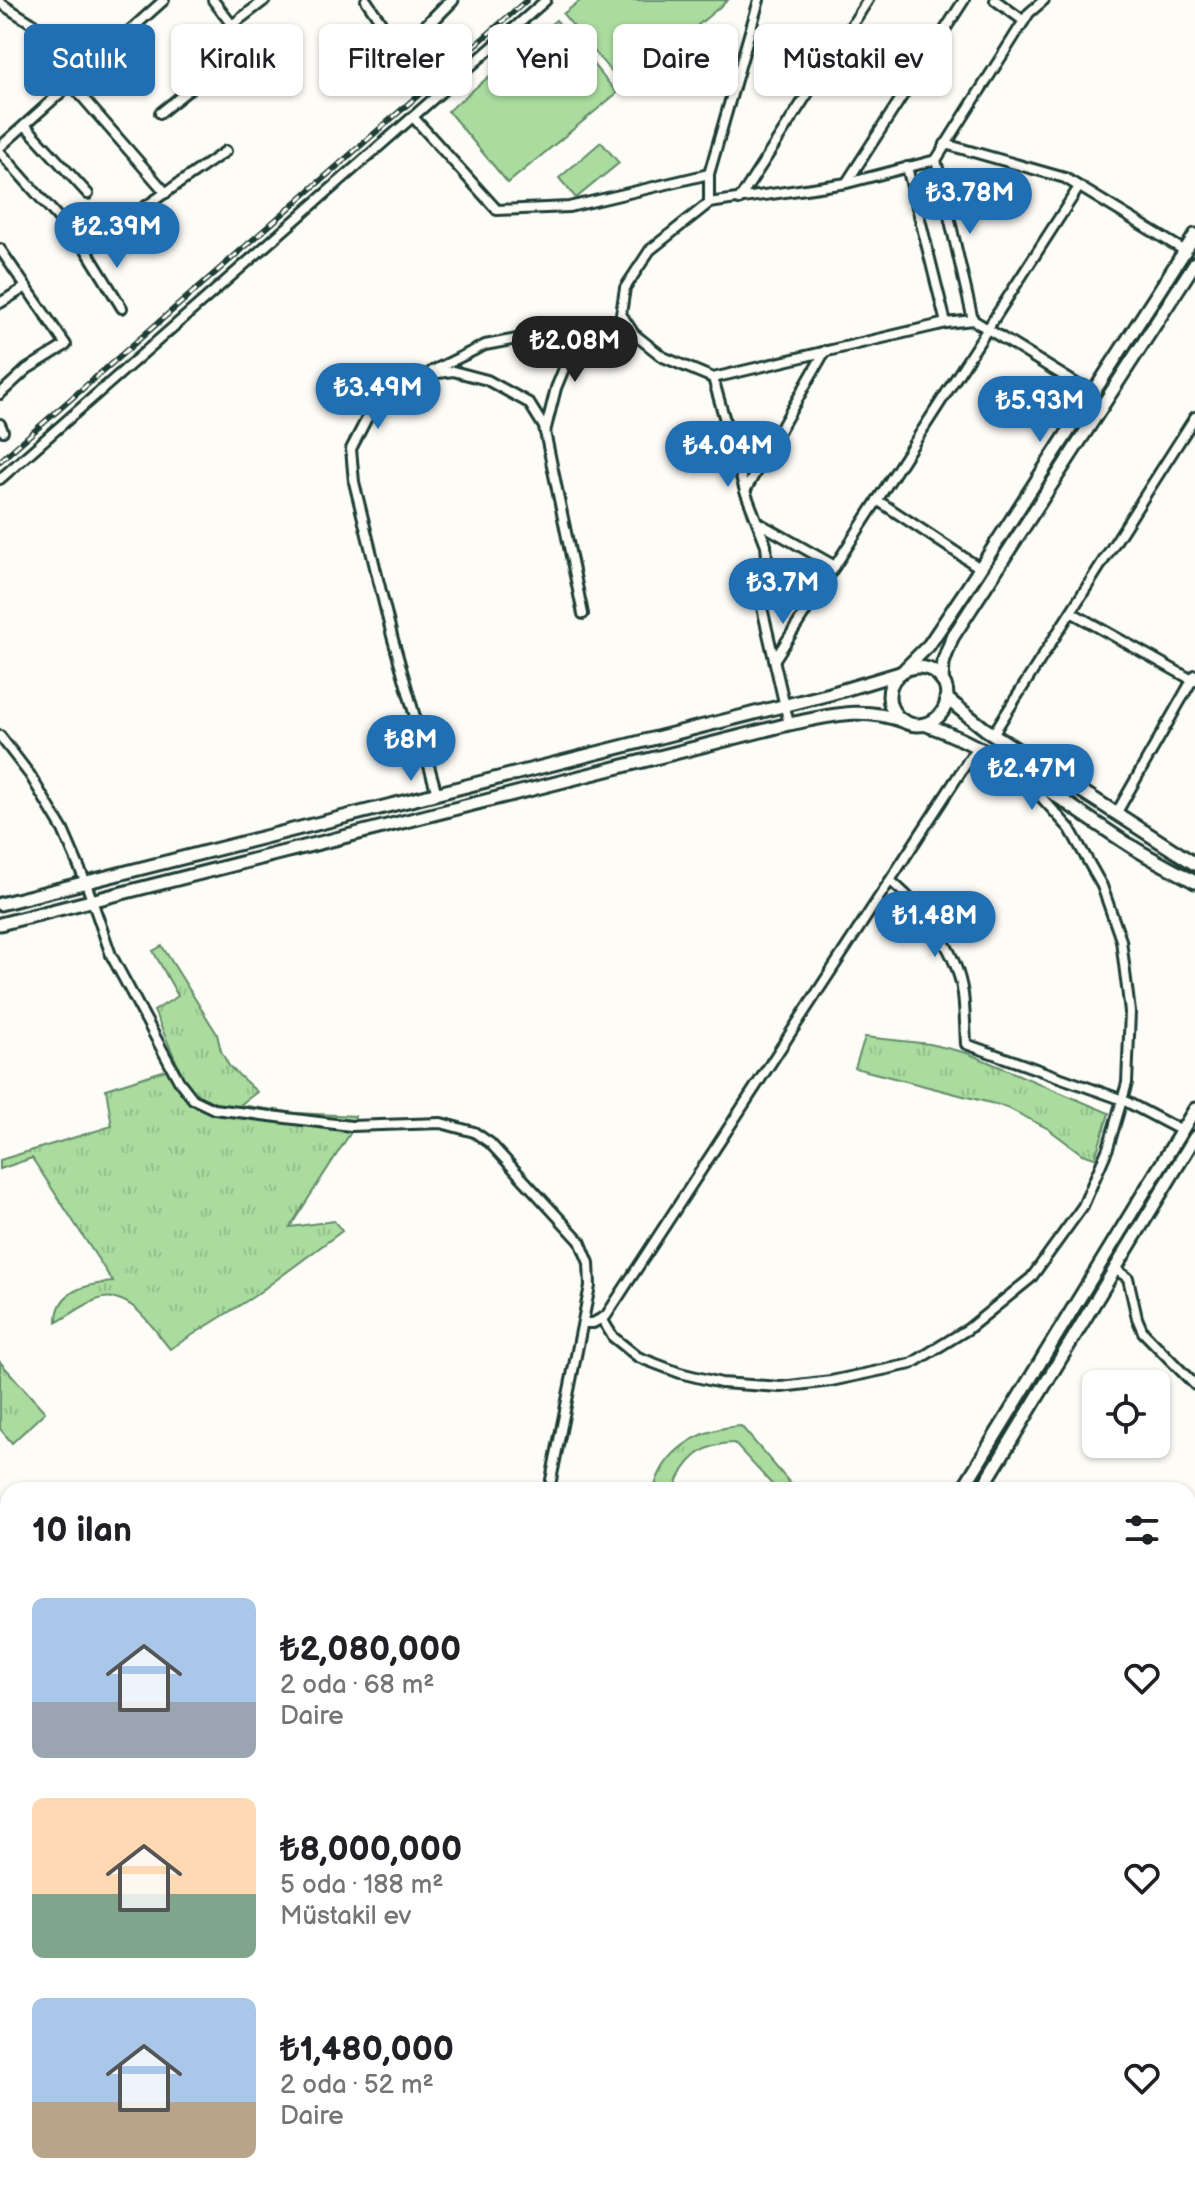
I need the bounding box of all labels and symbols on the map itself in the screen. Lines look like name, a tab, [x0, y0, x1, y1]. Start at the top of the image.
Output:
pin: ₺3.78M	[905, 168, 1035, 236]
pin: ₺2.39M	[52, 202, 182, 270]
pin: ₺2.08M	[510, 316, 640, 384]
pin: ₺3.49M	[313, 363, 443, 431]
pin: ₺5.93M	[975, 376, 1105, 444]
pin: ₺4.04M	[663, 421, 793, 489]
pin: ₺3.7M	[727, 558, 839, 626]
pin: ₺8M	[372, 715, 450, 783]
pin: ₺2.47M	[967, 744, 1097, 812]
pin: ₺1.48M	[870, 891, 1000, 959]

